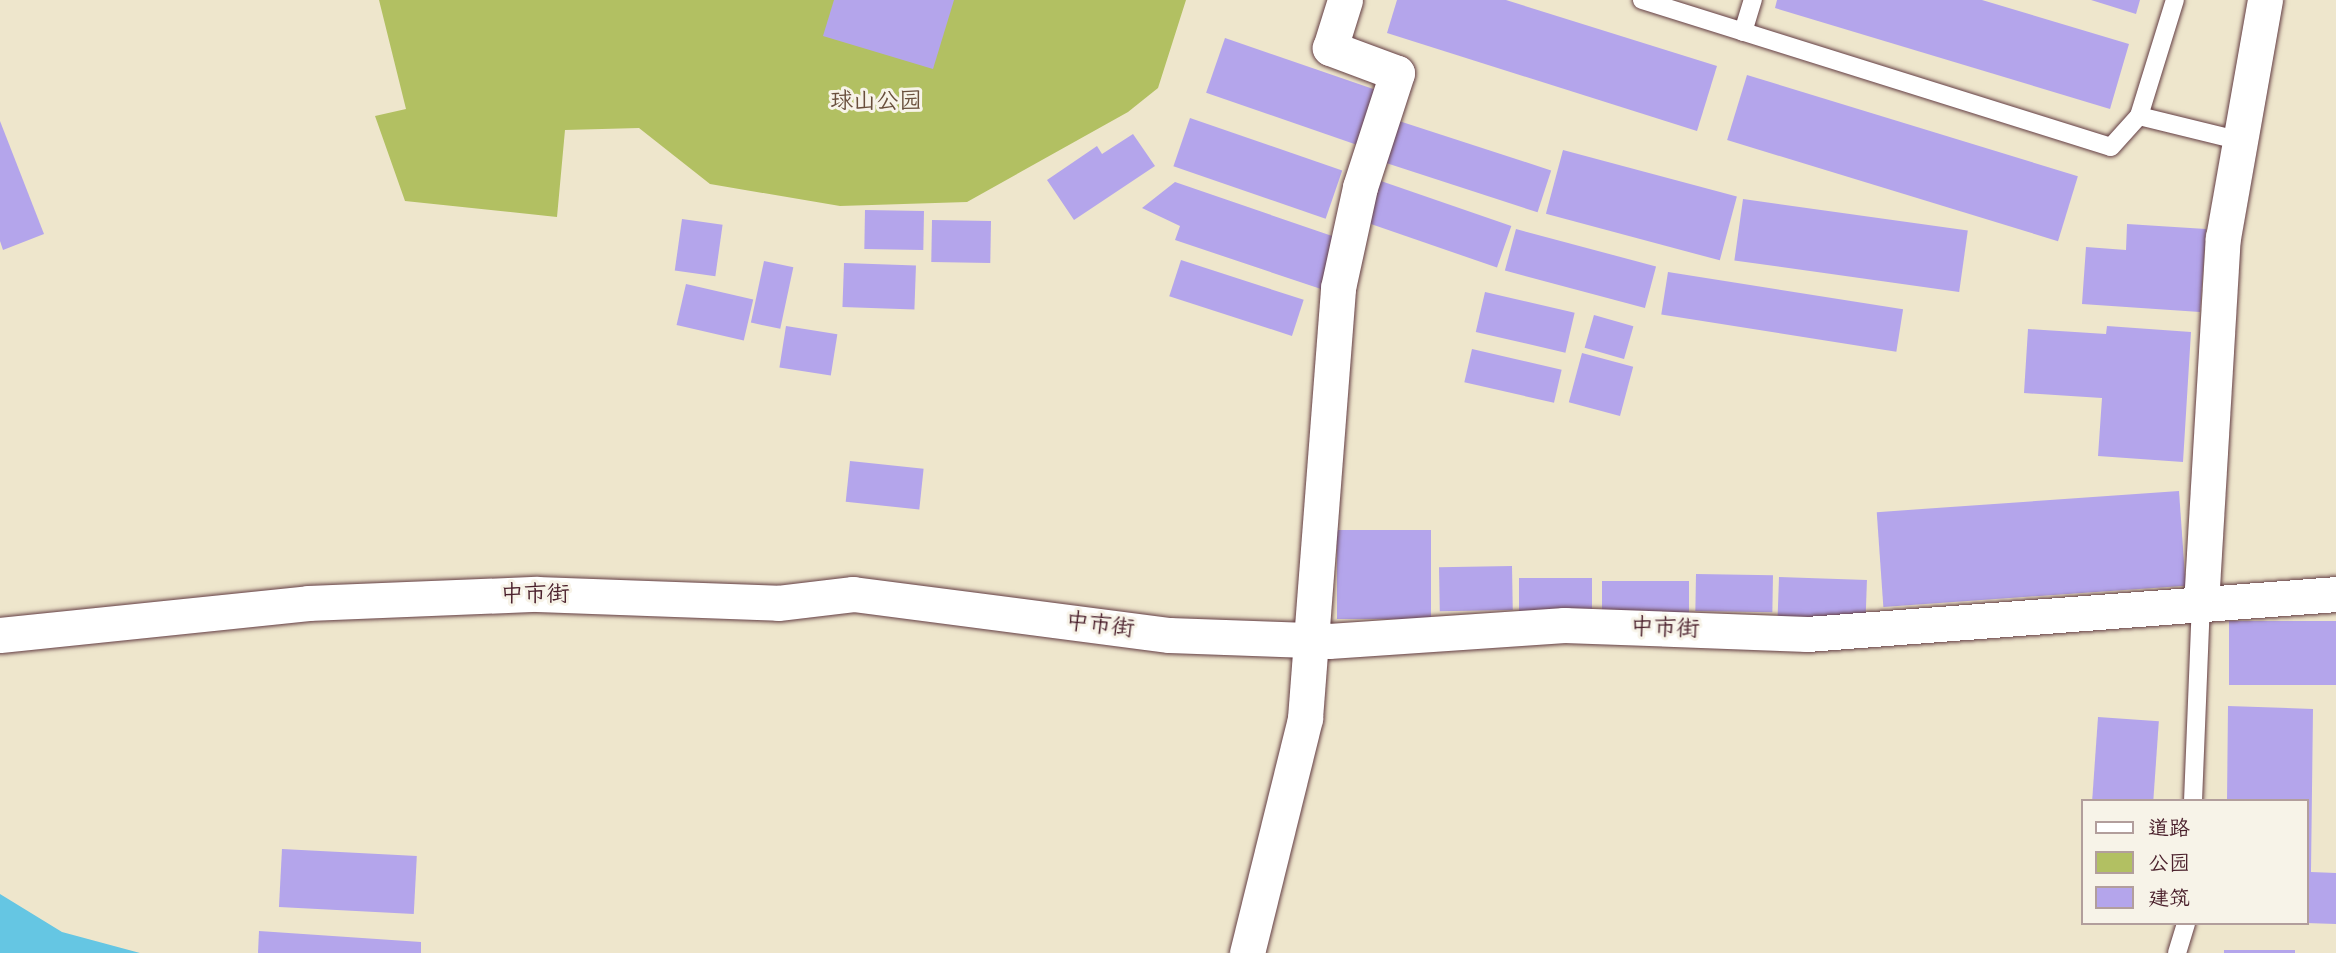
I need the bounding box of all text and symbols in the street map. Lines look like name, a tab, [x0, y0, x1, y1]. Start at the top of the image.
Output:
park label: 球山公园	[830, 88, 922, 116]
street label: 中市街	[501, 581, 569, 609]
street label: 中市街	[1064, 608, 1136, 644]
street label: 中市街	[1630, 614, 1700, 644]
legend	[2080, 799, 2308, 925]
text: 道路	[2148, 815, 2190, 843]
text: 公园	[2148, 850, 2190, 878]
text: 建筑	[2148, 885, 2190, 913]

